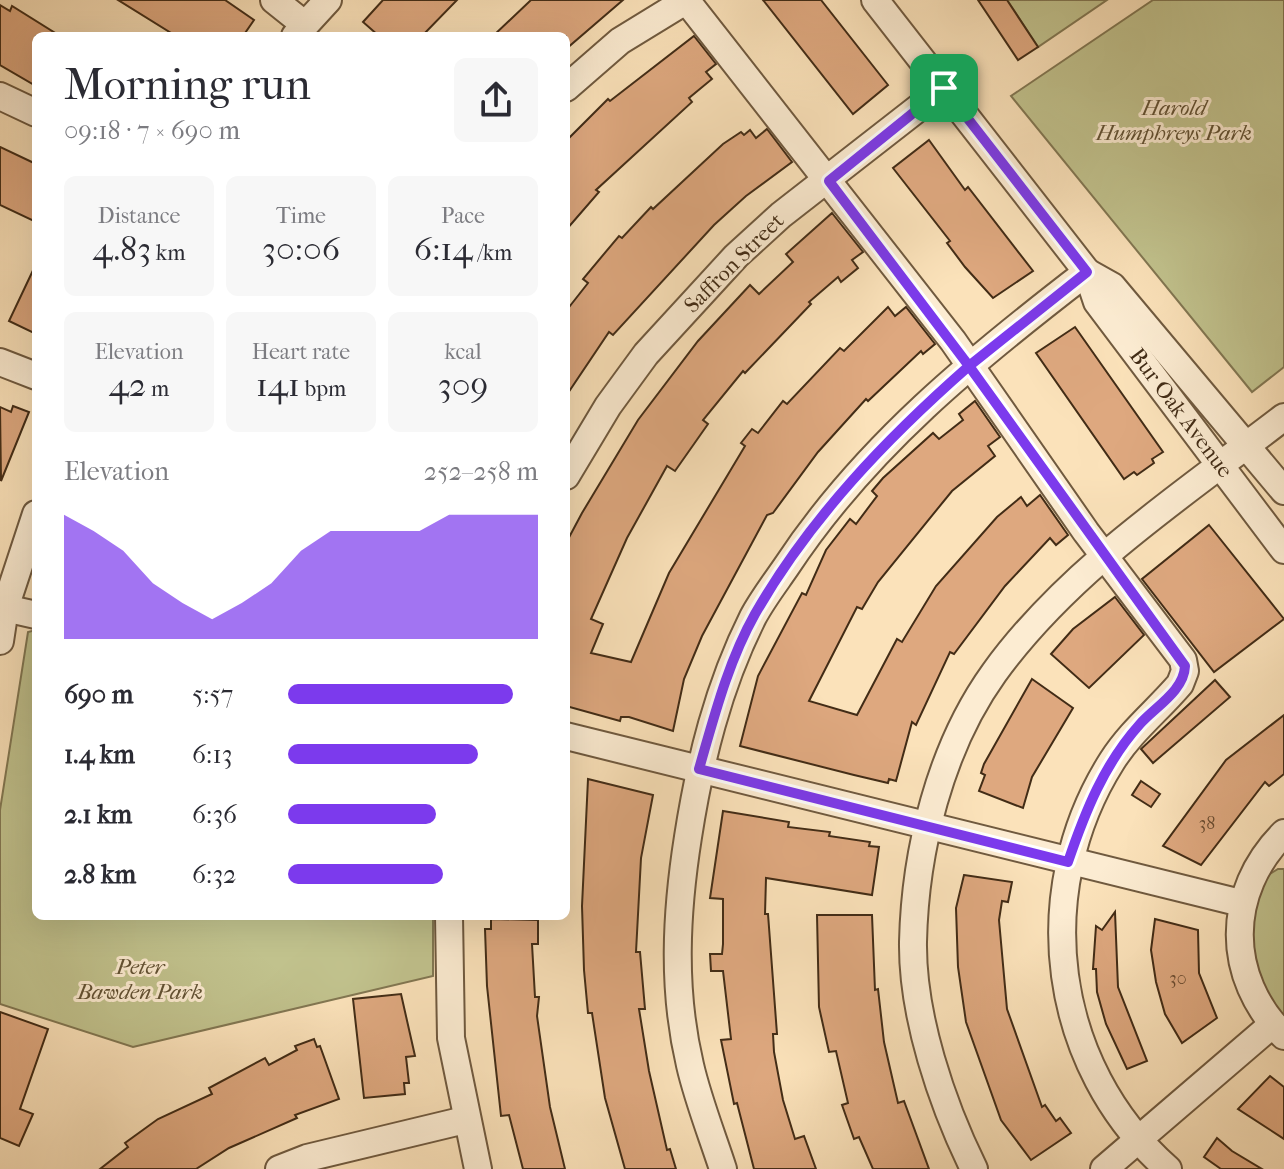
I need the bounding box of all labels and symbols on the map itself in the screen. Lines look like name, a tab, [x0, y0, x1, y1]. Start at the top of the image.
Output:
pin	[910, 54, 978, 122]
park label: Harold Humphreys Park	[1095, 95, 1252, 146]
street label: Saffron Street	[679, 208, 789, 318]
street label: Bur Oak Avenue	[1124, 343, 1238, 483]
house number: 38	[1199, 813, 1215, 834]
park label: Peter Bawden Park	[76, 954, 203, 1005]
house number: 30	[1169, 968, 1187, 989]

